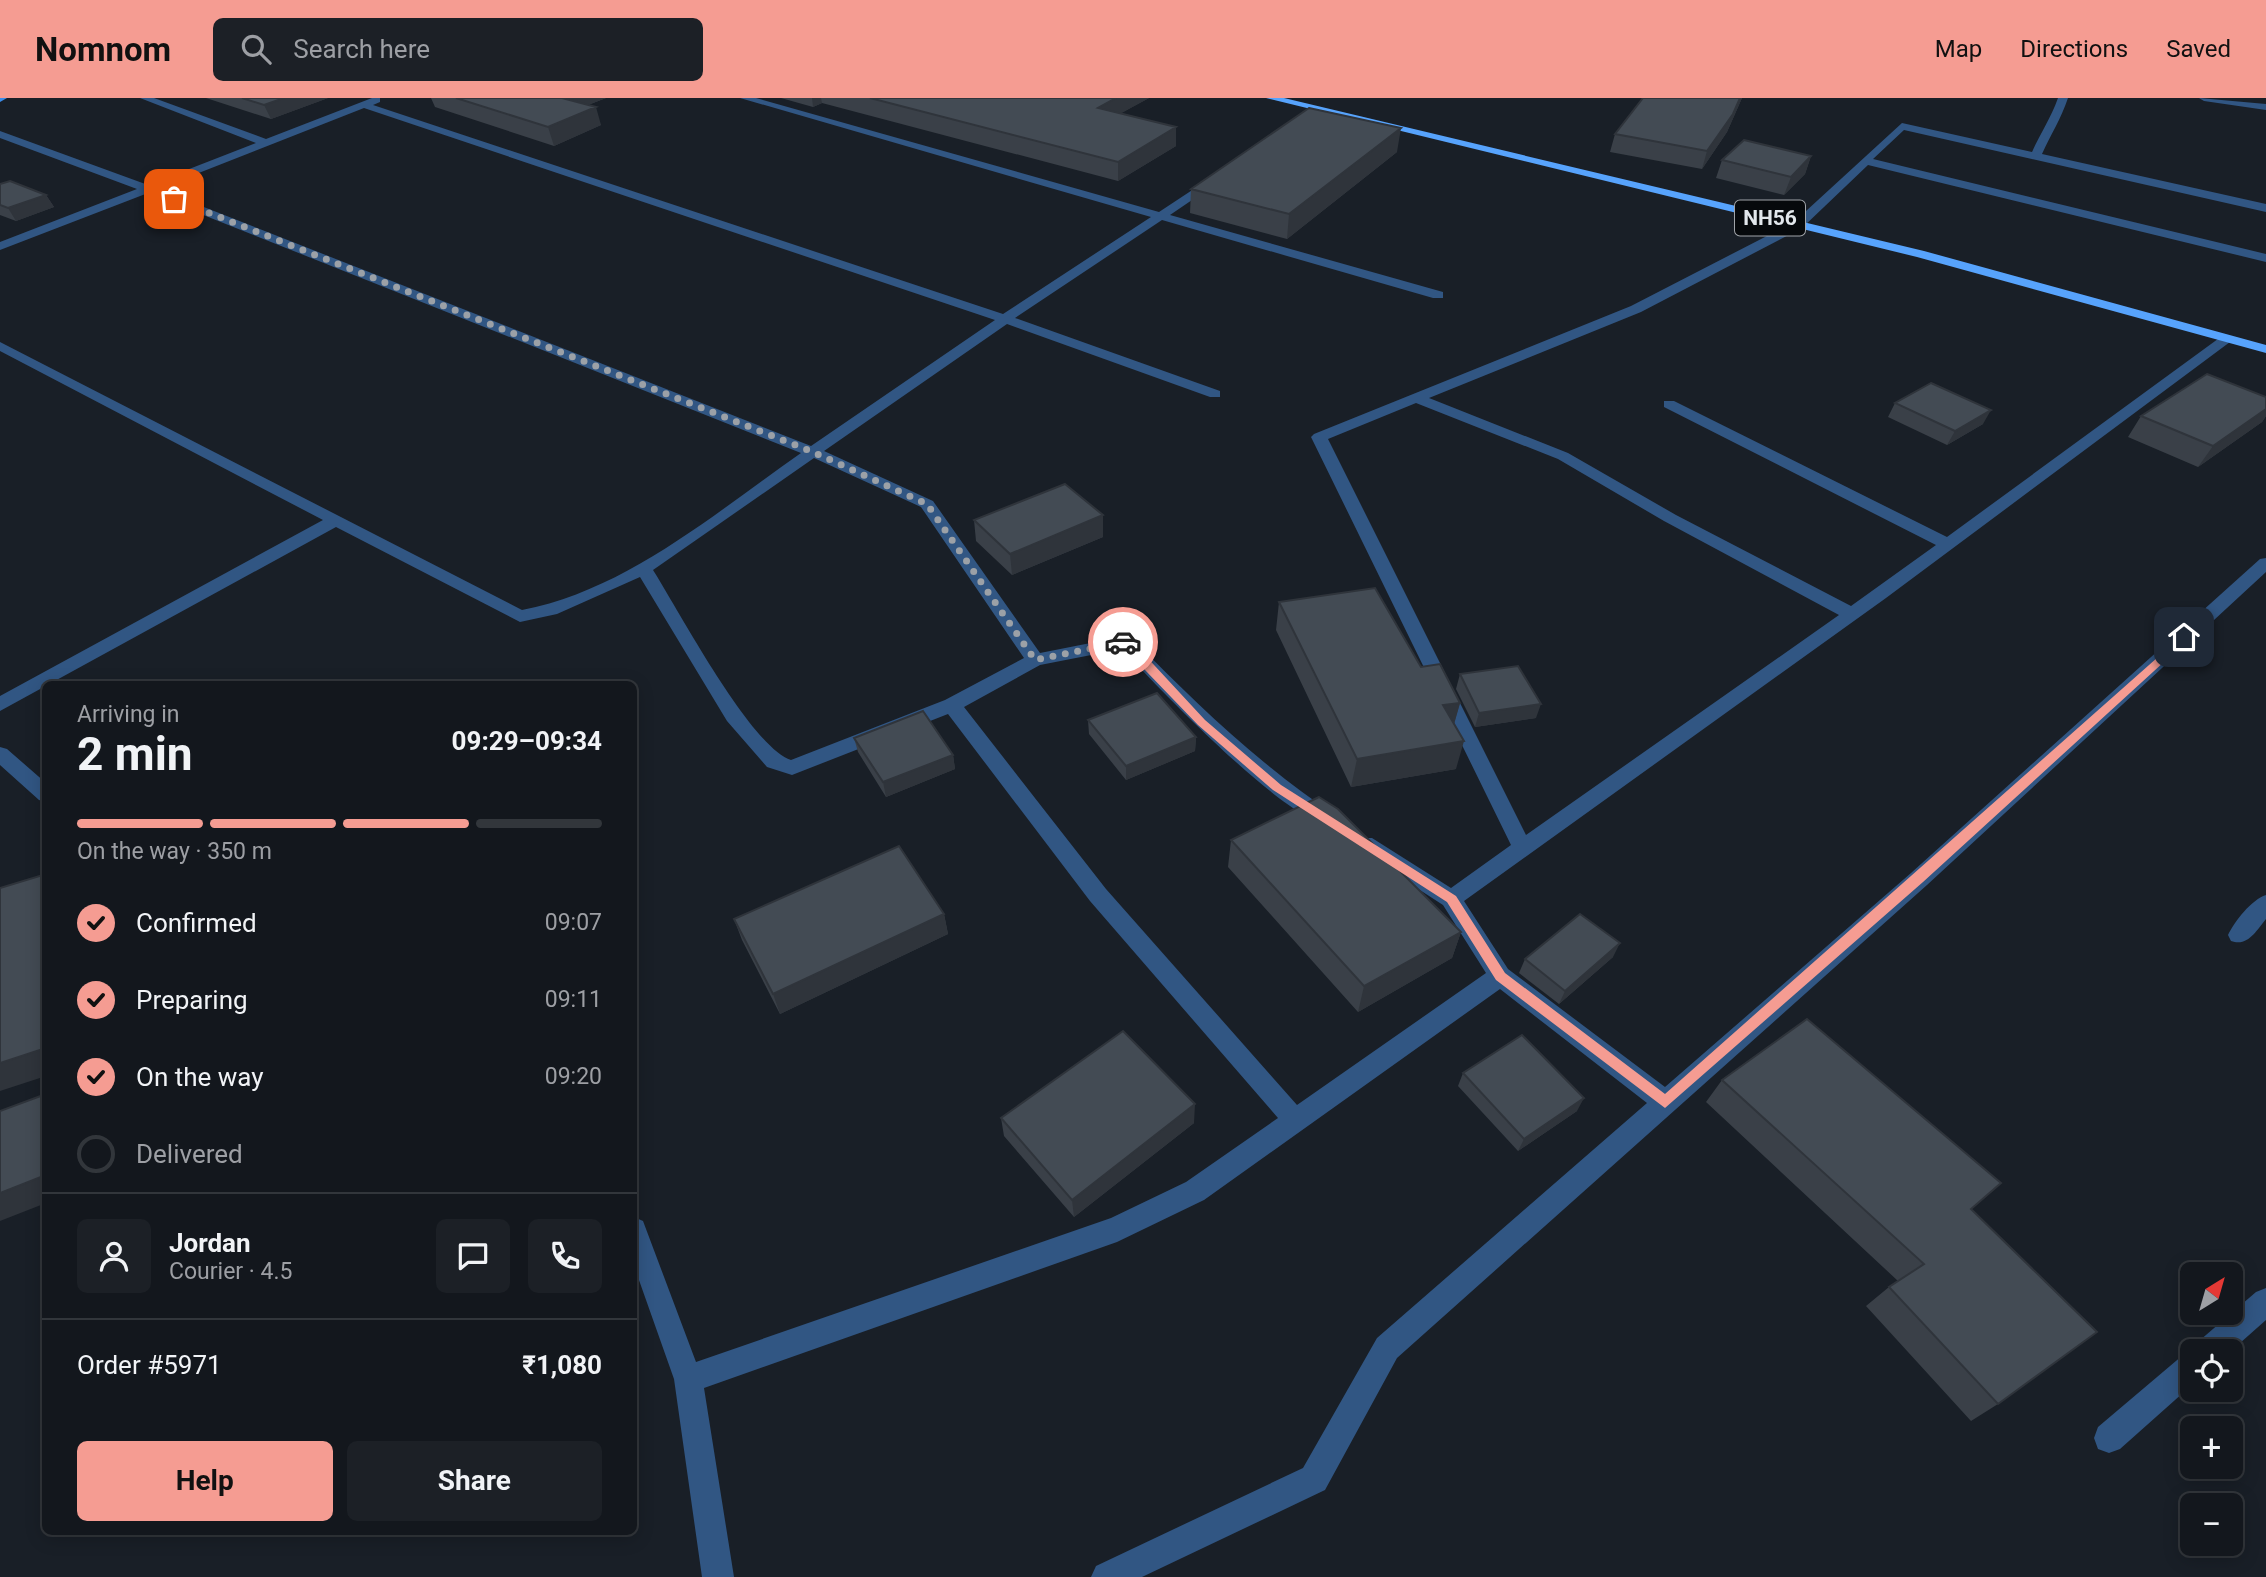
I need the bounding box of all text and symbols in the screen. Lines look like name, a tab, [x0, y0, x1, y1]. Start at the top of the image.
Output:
search box	[213, 18, 703, 81]
text: Nomnom	[35, 30, 171, 69]
icon: search	[237, 30, 275, 68]
text: Search here	[293, 34, 430, 64]
text: Map	[1935, 35, 1982, 63]
text: Directions	[2020, 35, 2128, 63]
text: Saved	[2166, 35, 2231, 63]
pin	[144, 169, 204, 229]
icon: bag	[155, 180, 193, 218]
road number: NH56	[1735, 200, 1805, 236]
courier	[1088, 607, 1158, 677]
pin	[2154, 607, 2214, 667]
icon: home	[2165, 618, 2203, 656]
icon: car	[1104, 623, 1142, 661]
text: Arriving in	[77, 701, 180, 728]
text: 09:29–09:34	[452, 726, 602, 756]
text: 2 min	[77, 727, 193, 781]
text: On the way · 350 m	[77, 838, 272, 865]
icon: check	[77, 904, 115, 942]
text: Confirmed	[136, 908, 257, 938]
text: 09:07	[545, 909, 602, 936]
icon: check	[77, 981, 115, 1019]
text: Preparing	[136, 985, 248, 1015]
text: 09:11	[545, 986, 602, 1013]
icon: check	[77, 1058, 115, 1096]
text: On the way	[136, 1062, 264, 1092]
text: 09:20	[545, 1063, 602, 1090]
text: Delivered	[136, 1139, 243, 1169]
button: person	[77, 1219, 151, 1293]
button: chat	[436, 1219, 510, 1293]
button: phone	[528, 1219, 602, 1293]
text: Jordan	[169, 1228, 251, 1258]
text: Courier · 4.5	[169, 1258, 292, 1285]
north arrow	[2180, 1262, 2244, 1325]
map controls	[2180, 1262, 2243, 1556]
button: locate	[2180, 1339, 2243, 1402]
text: Order #5971	[77, 1350, 222, 1380]
text: ₹1,080	[522, 1350, 602, 1380]
button: +	[2180, 1416, 2243, 1479]
button: Help	[77, 1441, 333, 1521]
button: Share	[347, 1441, 602, 1521]
button: −	[2180, 1493, 2243, 1556]

